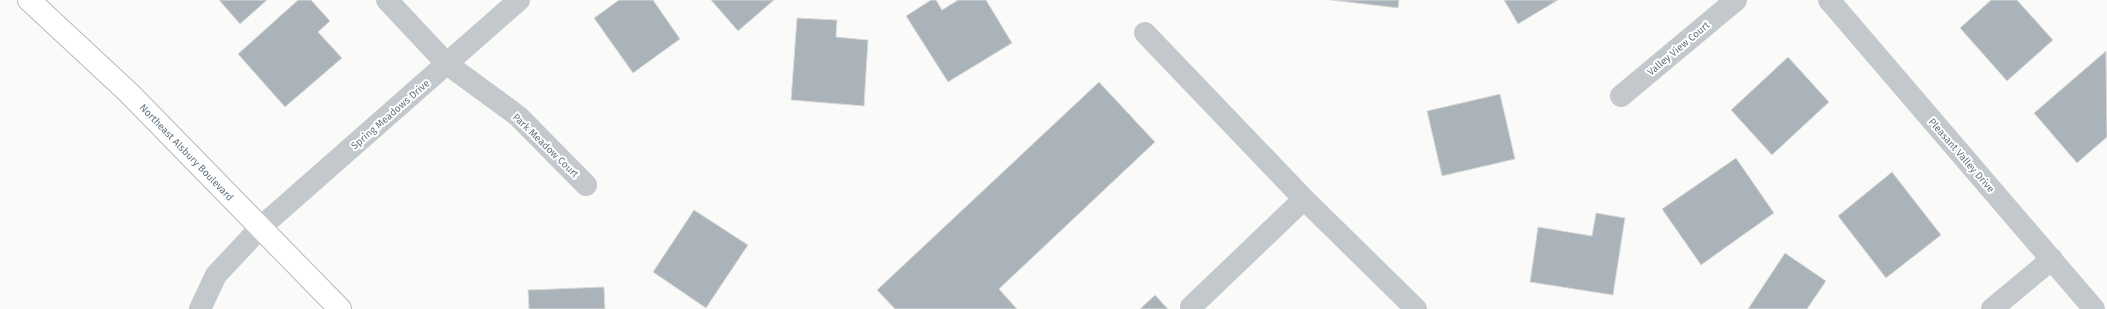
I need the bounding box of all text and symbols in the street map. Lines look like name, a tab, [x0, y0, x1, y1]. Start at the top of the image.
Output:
street label: Valley View Court	[1645, 19, 1712, 78]
street label: Spring Meadows Drive	[349, 77, 432, 152]
street label: Northeast Alsbury Boulevard	[137, 102, 236, 204]
street label: Park Meadow Court	[510, 111, 581, 181]
street label: Pleasant Valley Drive	[1926, 116, 1997, 195]

